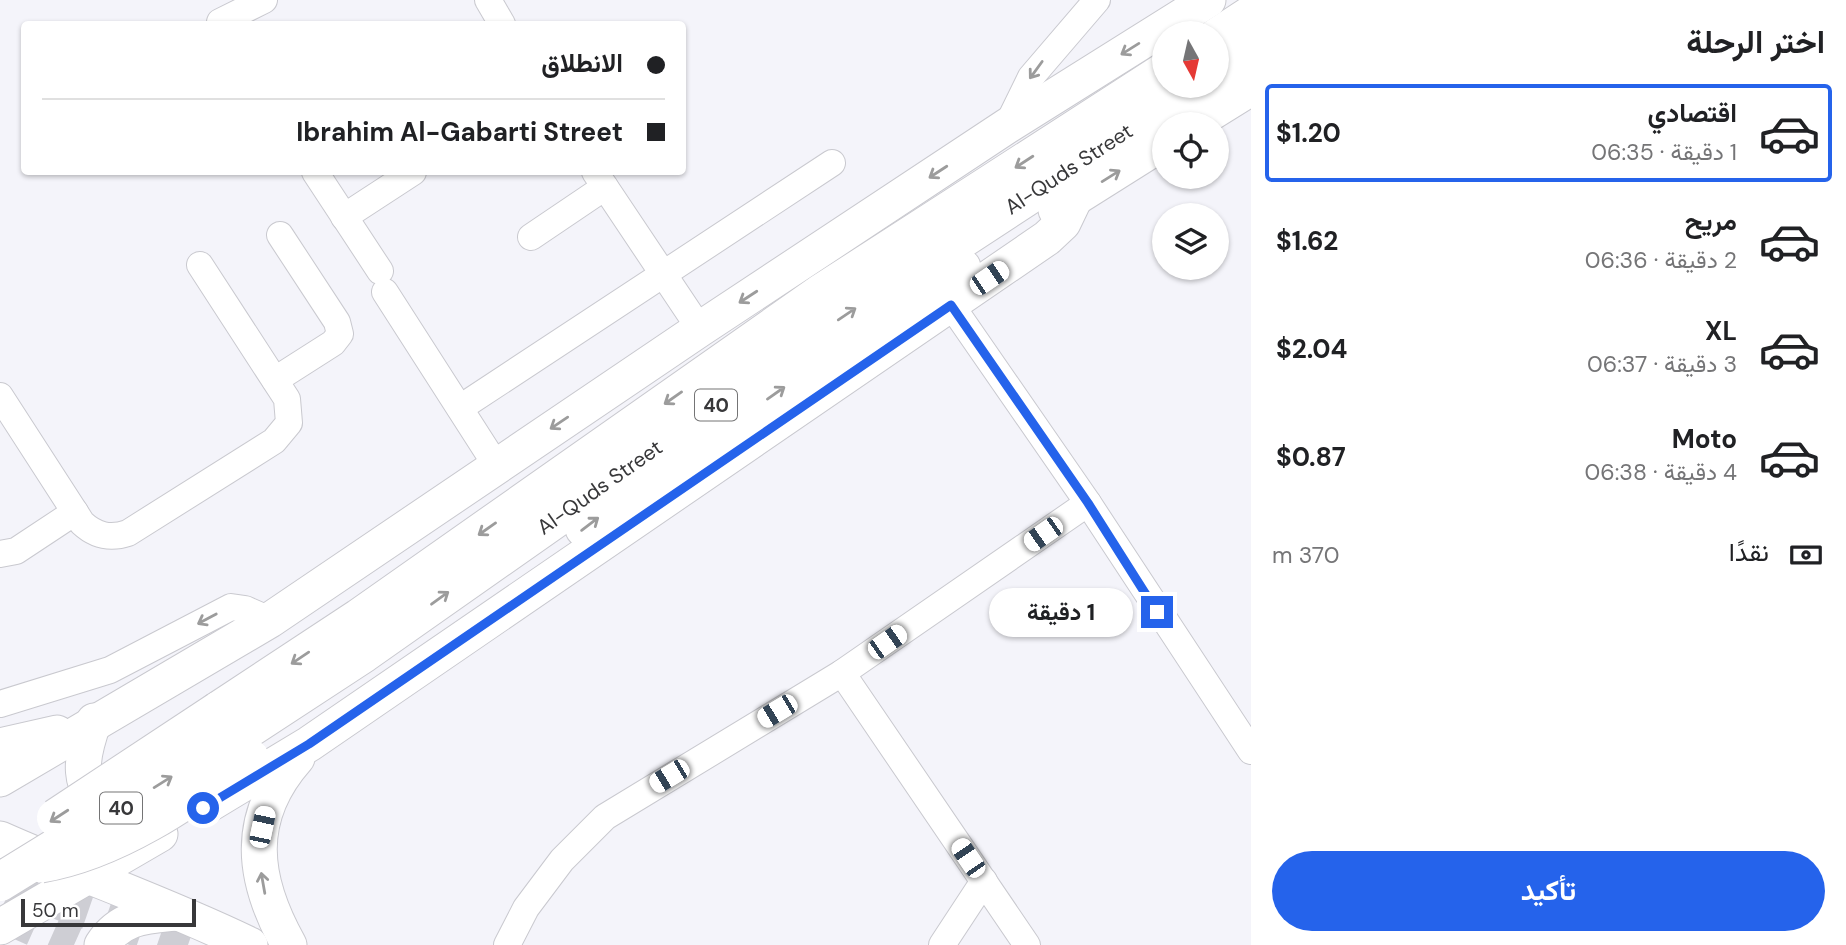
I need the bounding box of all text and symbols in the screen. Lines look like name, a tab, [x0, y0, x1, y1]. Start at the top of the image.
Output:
north arrow	[1152, 21, 1228, 98]
map controls	[1152, 21, 1229, 280]
text: اختر الرحلة	[1686, 21, 1825, 63]
one-way arrow	[1120, 43, 1140, 57]
text: الانطلاق	[541, 46, 623, 80]
one-way arrow	[1029, 60, 1044, 79]
text: اقتصادي	[1648, 96, 1737, 130]
icon: car	[1758, 102, 1821, 165]
button: locate	[1152, 112, 1229, 189]
text: Ibrahim Al-Gabarti Street	[296, 115, 623, 149]
text: $1.20	[1276, 116, 1341, 150]
street label: Al-Quds Street	[1000, 117, 1138, 221]
text: 1 دقيقة · 06:35	[1591, 137, 1737, 167]
one-way arrow	[1015, 154, 1034, 169]
one-way arrow	[929, 165, 948, 179]
one-way arrow	[1100, 168, 1120, 182]
button: layers	[1152, 203, 1229, 280]
text: مريح	[1685, 204, 1737, 238]
icon: car	[1758, 210, 1821, 273]
text: $1.62	[1276, 224, 1338, 258]
text: 2 دقيقة · 06:36	[1585, 245, 1737, 275]
car	[966, 258, 1013, 298]
one-way arrow	[739, 290, 758, 304]
one-way arrow	[837, 307, 856, 321]
text: XL	[1705, 314, 1737, 348]
icon: car	[1758, 318, 1821, 381]
text: $2.04	[1276, 332, 1347, 366]
text: 3 دقيقة · 06:37	[1587, 349, 1737, 379]
one-way arrow	[766, 386, 785, 400]
road number: 40	[695, 390, 737, 420]
one-way arrow	[664, 391, 683, 405]
one-way arrow	[549, 416, 569, 430]
text: Moto	[1672, 422, 1737, 456]
icon: car	[1758, 426, 1821, 489]
street label: Al-Quds Street	[531, 434, 668, 541]
text: $0.87	[1276, 440, 1346, 474]
text: 4 دقيقة · 06:38	[1584, 457, 1737, 487]
car	[1020, 513, 1067, 555]
one-way arrow	[580, 516, 599, 531]
one-way arrow	[478, 522, 497, 536]
text: نقدًا	[1729, 535, 1769, 569]
icon: cash	[1787, 536, 1825, 574]
text: 370 m	[1272, 540, 1340, 570]
callout: 1 دقيقة	[989, 588, 1132, 636]
one-way arrow	[430, 591, 449, 606]
route end	[1141, 596, 1173, 628]
text: 1 دقيقة	[1027, 597, 1095, 627]
one-way arrow	[197, 612, 218, 626]
car	[864, 621, 911, 663]
one-way arrow	[290, 652, 310, 666]
car	[754, 691, 801, 731]
car	[646, 756, 693, 796]
one-way arrow	[152, 775, 172, 789]
road number: 40	[100, 792, 142, 824]
route start	[187, 792, 219, 824]
car	[248, 804, 277, 850]
one-way arrow	[49, 809, 69, 823]
car	[948, 835, 989, 881]
button: تأكيد	[1272, 851, 1825, 931]
one-way arrow	[256, 872, 269, 895]
scale bar	[21, 896, 196, 928]
text: 50 m	[32, 898, 79, 923]

